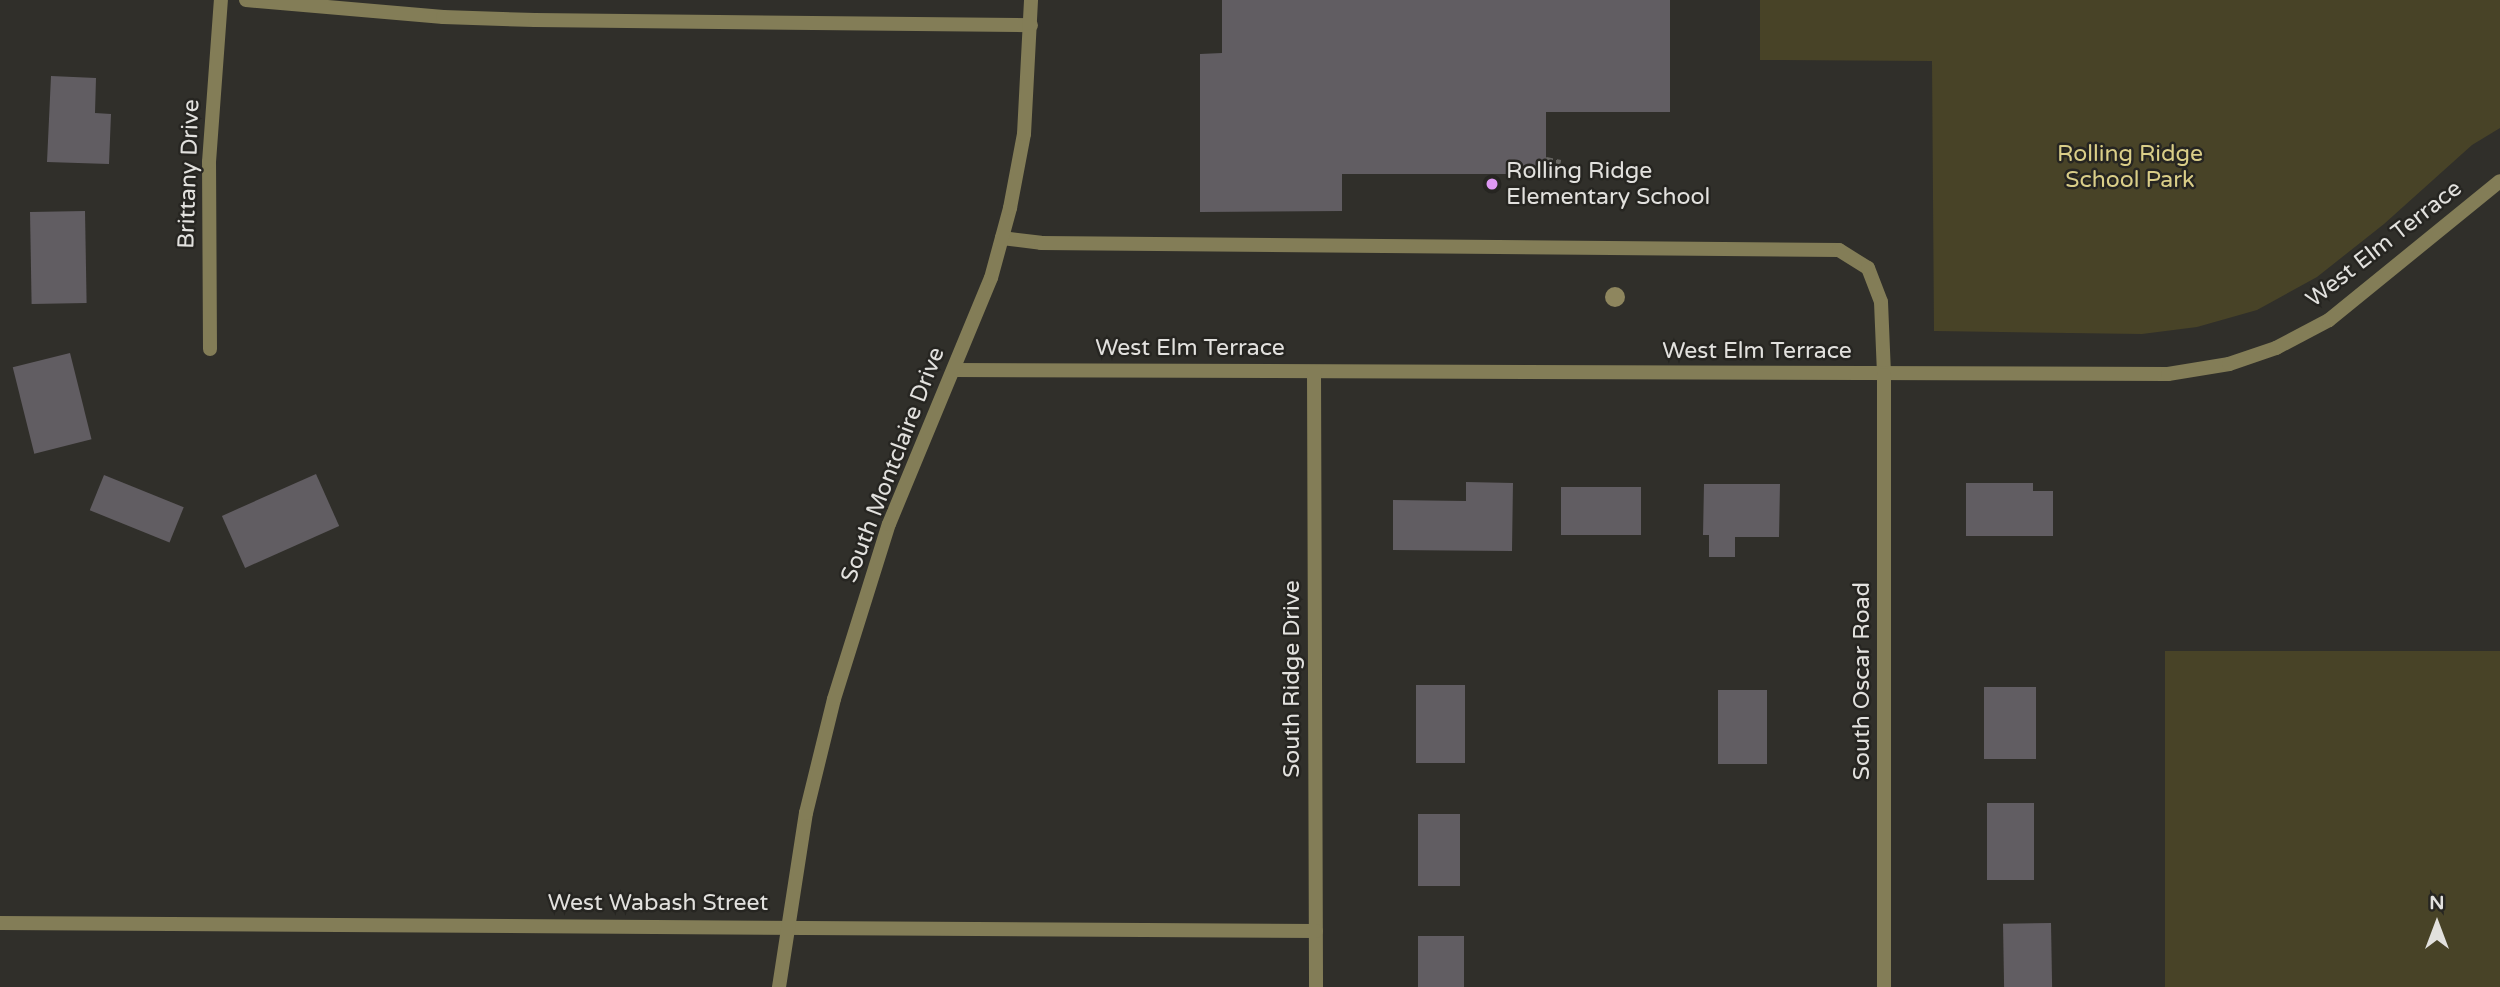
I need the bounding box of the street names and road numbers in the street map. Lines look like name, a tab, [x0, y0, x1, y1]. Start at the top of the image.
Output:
street label: Brittany Drive	[173, 99, 205, 249]
street label: West Elm Terrace	[2301, 175, 2467, 313]
street label: West Elm Terrace	[1095, 334, 1285, 362]
street label: West Elm Terrace	[1662, 337, 1852, 365]
street label: South Montclaire Drive	[835, 343, 951, 587]
street label: South Ridge Drive	[1278, 580, 1306, 778]
street label: South Oscar Road	[1848, 582, 1876, 780]
street label: West Wabash Street	[548, 889, 768, 917]

